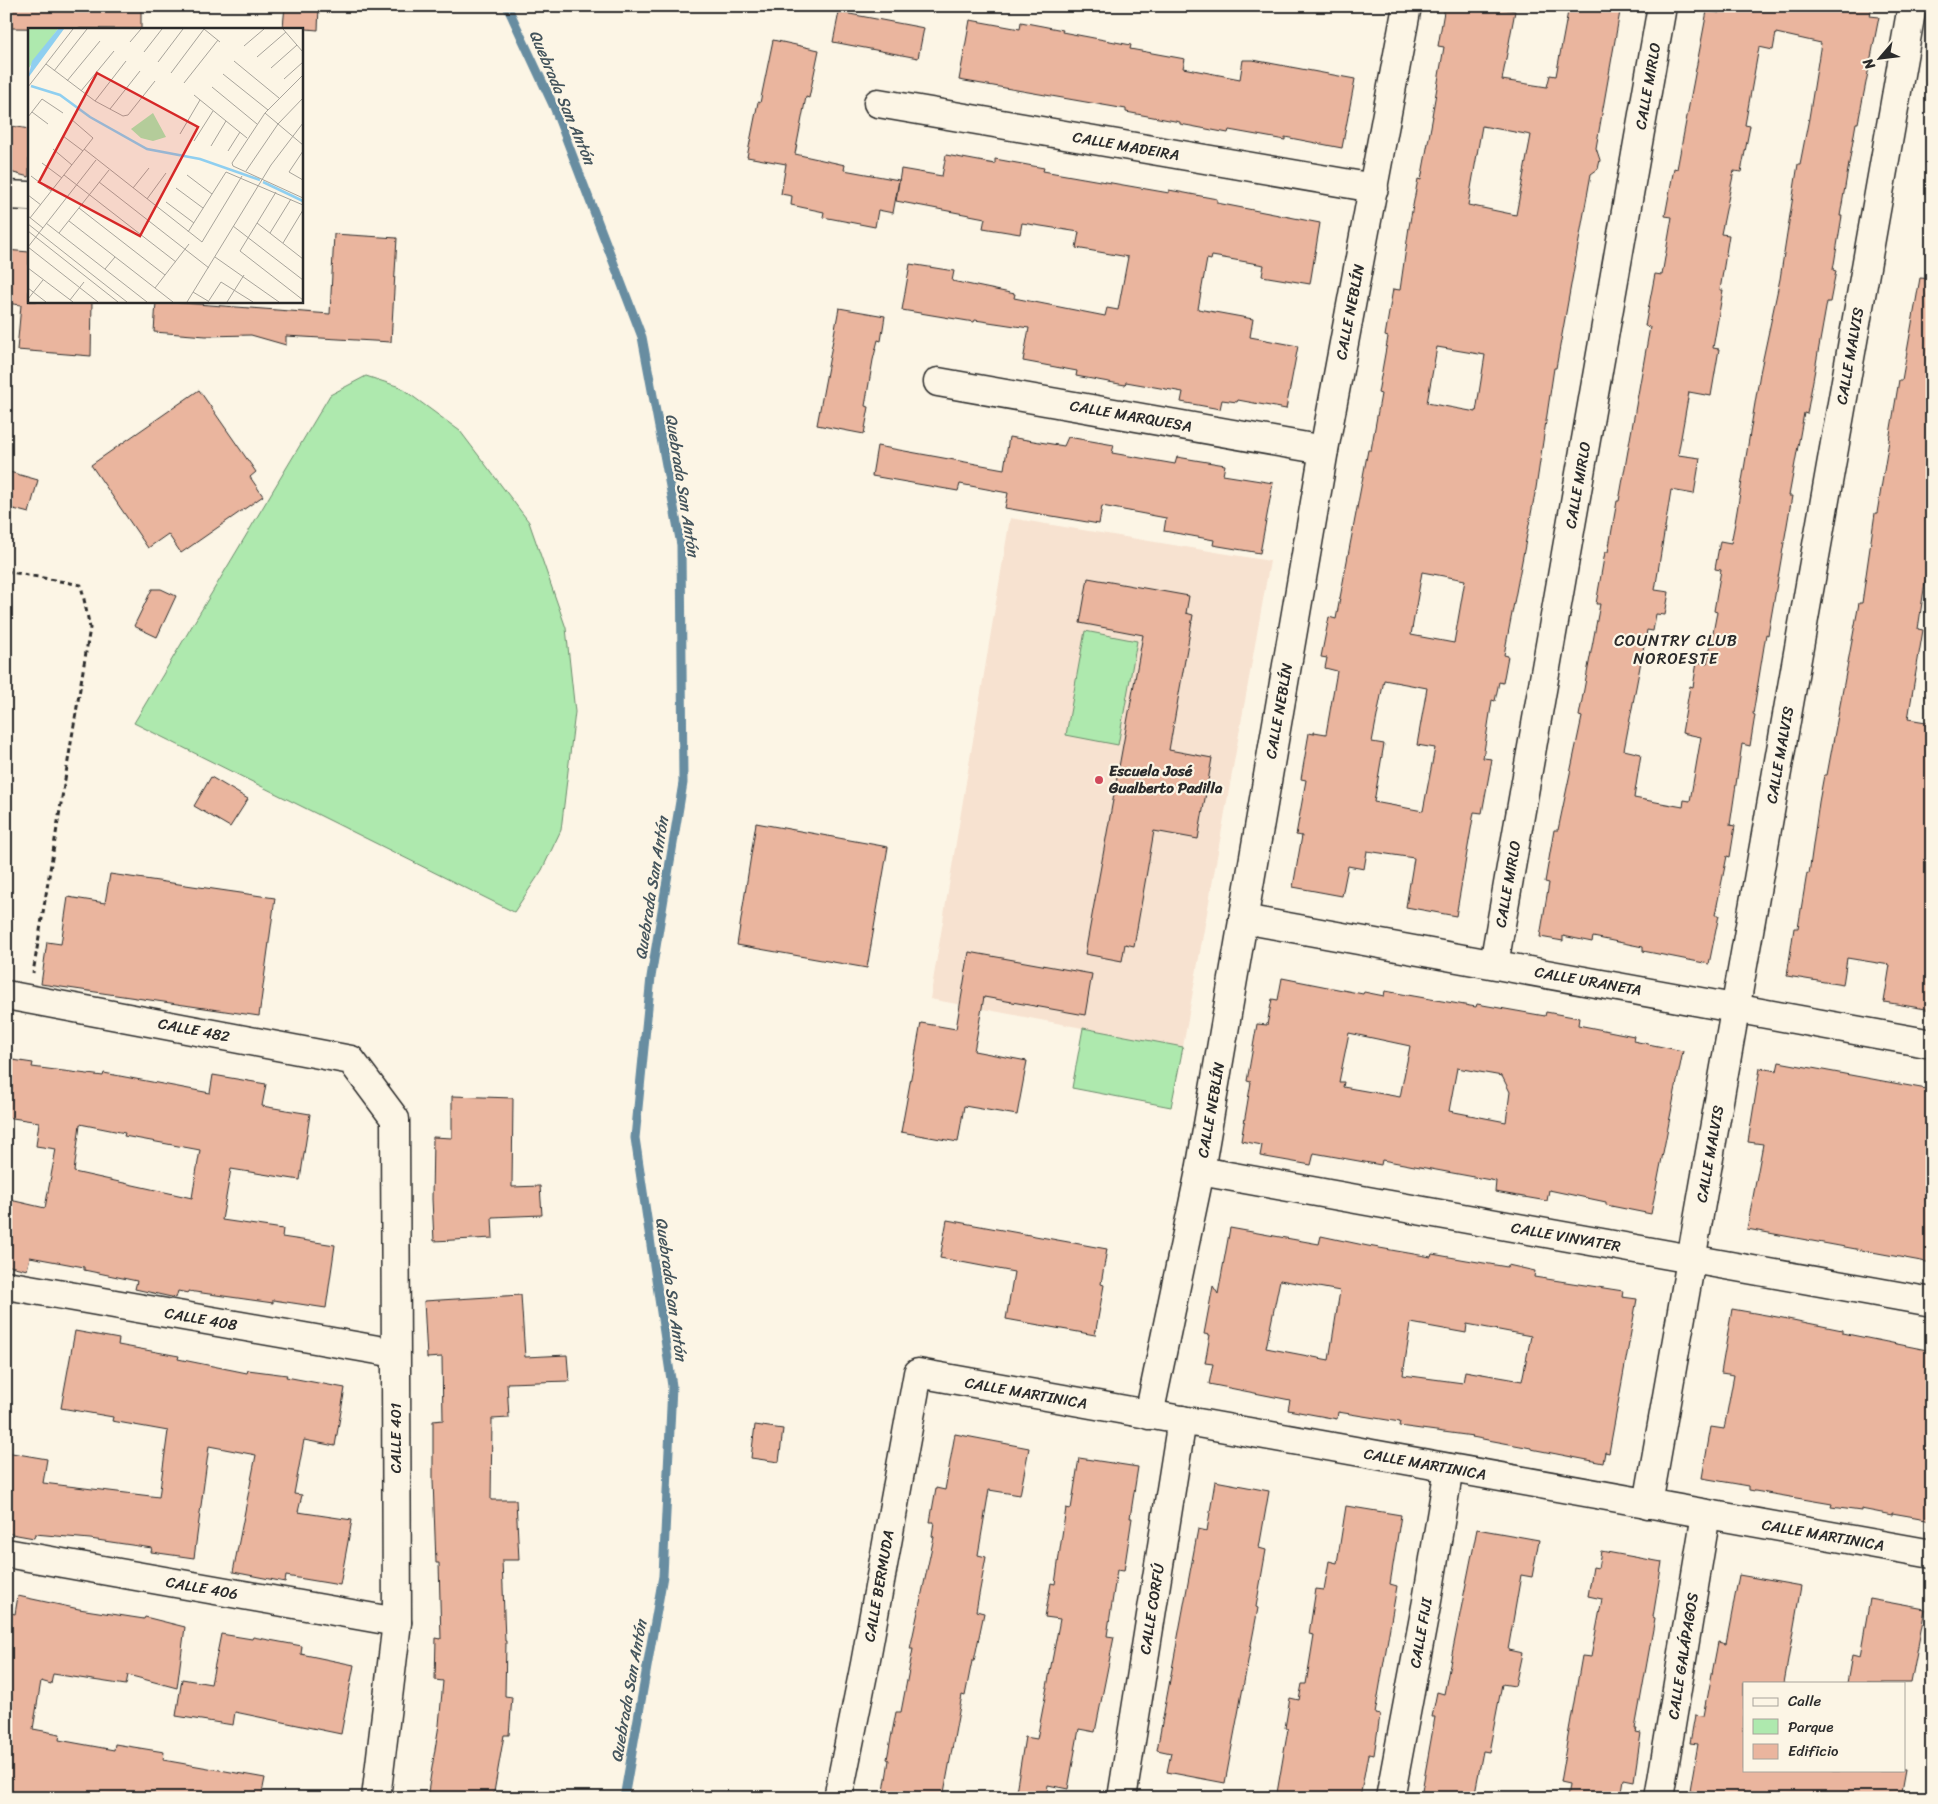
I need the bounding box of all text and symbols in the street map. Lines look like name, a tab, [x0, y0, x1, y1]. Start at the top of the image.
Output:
water label: Quebrada San Antón	[521, 25, 605, 171]
inset map	[28, 28, 302, 302]
north arrow	[1856, 32, 1906, 82]
street label: CALLE MIRLO	[1628, 40, 1668, 132]
text: N	[1856, 53, 1883, 75]
street label: CALLE MADEIRA	[1071, 124, 1181, 168]
street label: CALLE NEBLÍN	[1328, 261, 1372, 362]
street label: CALLE MALVIS	[1829, 305, 1871, 407]
street label: CALLE MARQUESA	[1068, 392, 1194, 440]
water label: Quebrada San Antón	[657, 412, 708, 561]
street label: CALLE MIRLO	[1558, 439, 1598, 531]
district label: COUNTRY CLUB NOROESTE	[1614, 626, 1738, 673]
street label: CALLE NEBLÍN	[1258, 660, 1300, 761]
street label: CALLE MALVIS	[1759, 704, 1801, 806]
place label: Escuela José Gualberto Padilla	[1108, 758, 1223, 801]
marker: Escuela José Gualberto Padilla	[1093, 774, 1105, 786]
water label: Quebrada San Antón	[626, 812, 677, 962]
street label: CALLE MIRLO	[1488, 838, 1528, 930]
street label: CALLE URANETA	[1533, 959, 1643, 1003]
street label: CALLE 482	[156, 1010, 232, 1050]
street label: CALLE NEBLÍN	[1190, 1059, 1232, 1160]
street label: CALLE MALVIS	[1689, 1103, 1731, 1205]
street label: CALLE VINYATER	[1509, 1215, 1623, 1259]
water label: Quebrada San Antón	[647, 1216, 696, 1365]
street label: CALLE 408	[163, 1300, 239, 1338]
street label: CALLE MARTINICA	[963, 1369, 1089, 1417]
street label: CALLE 401	[383, 1403, 409, 1473]
street label: CALLE MARTINICA	[1362, 1440, 1488, 1488]
street label: CALLE MARTINICA	[1760, 1511, 1886, 1559]
street label: CALLE BERMUDA	[856, 1528, 902, 1644]
street label: CALLE CORFÚ	[1132, 1561, 1172, 1656]
street label: CALLE 406	[164, 1569, 240, 1607]
street label: CALLE GALÁPAGOS	[1660, 1590, 1706, 1721]
street label: CALLE FIJI	[1402, 1595, 1440, 1670]
water label: Quebrada San Antón	[602, 1615, 656, 1765]
legend	[1743, 1682, 1906, 1772]
text: Calle	[1788, 1688, 1821, 1714]
text: Parque	[1788, 1714, 1833, 1740]
text: Edificio	[1788, 1738, 1839, 1764]

